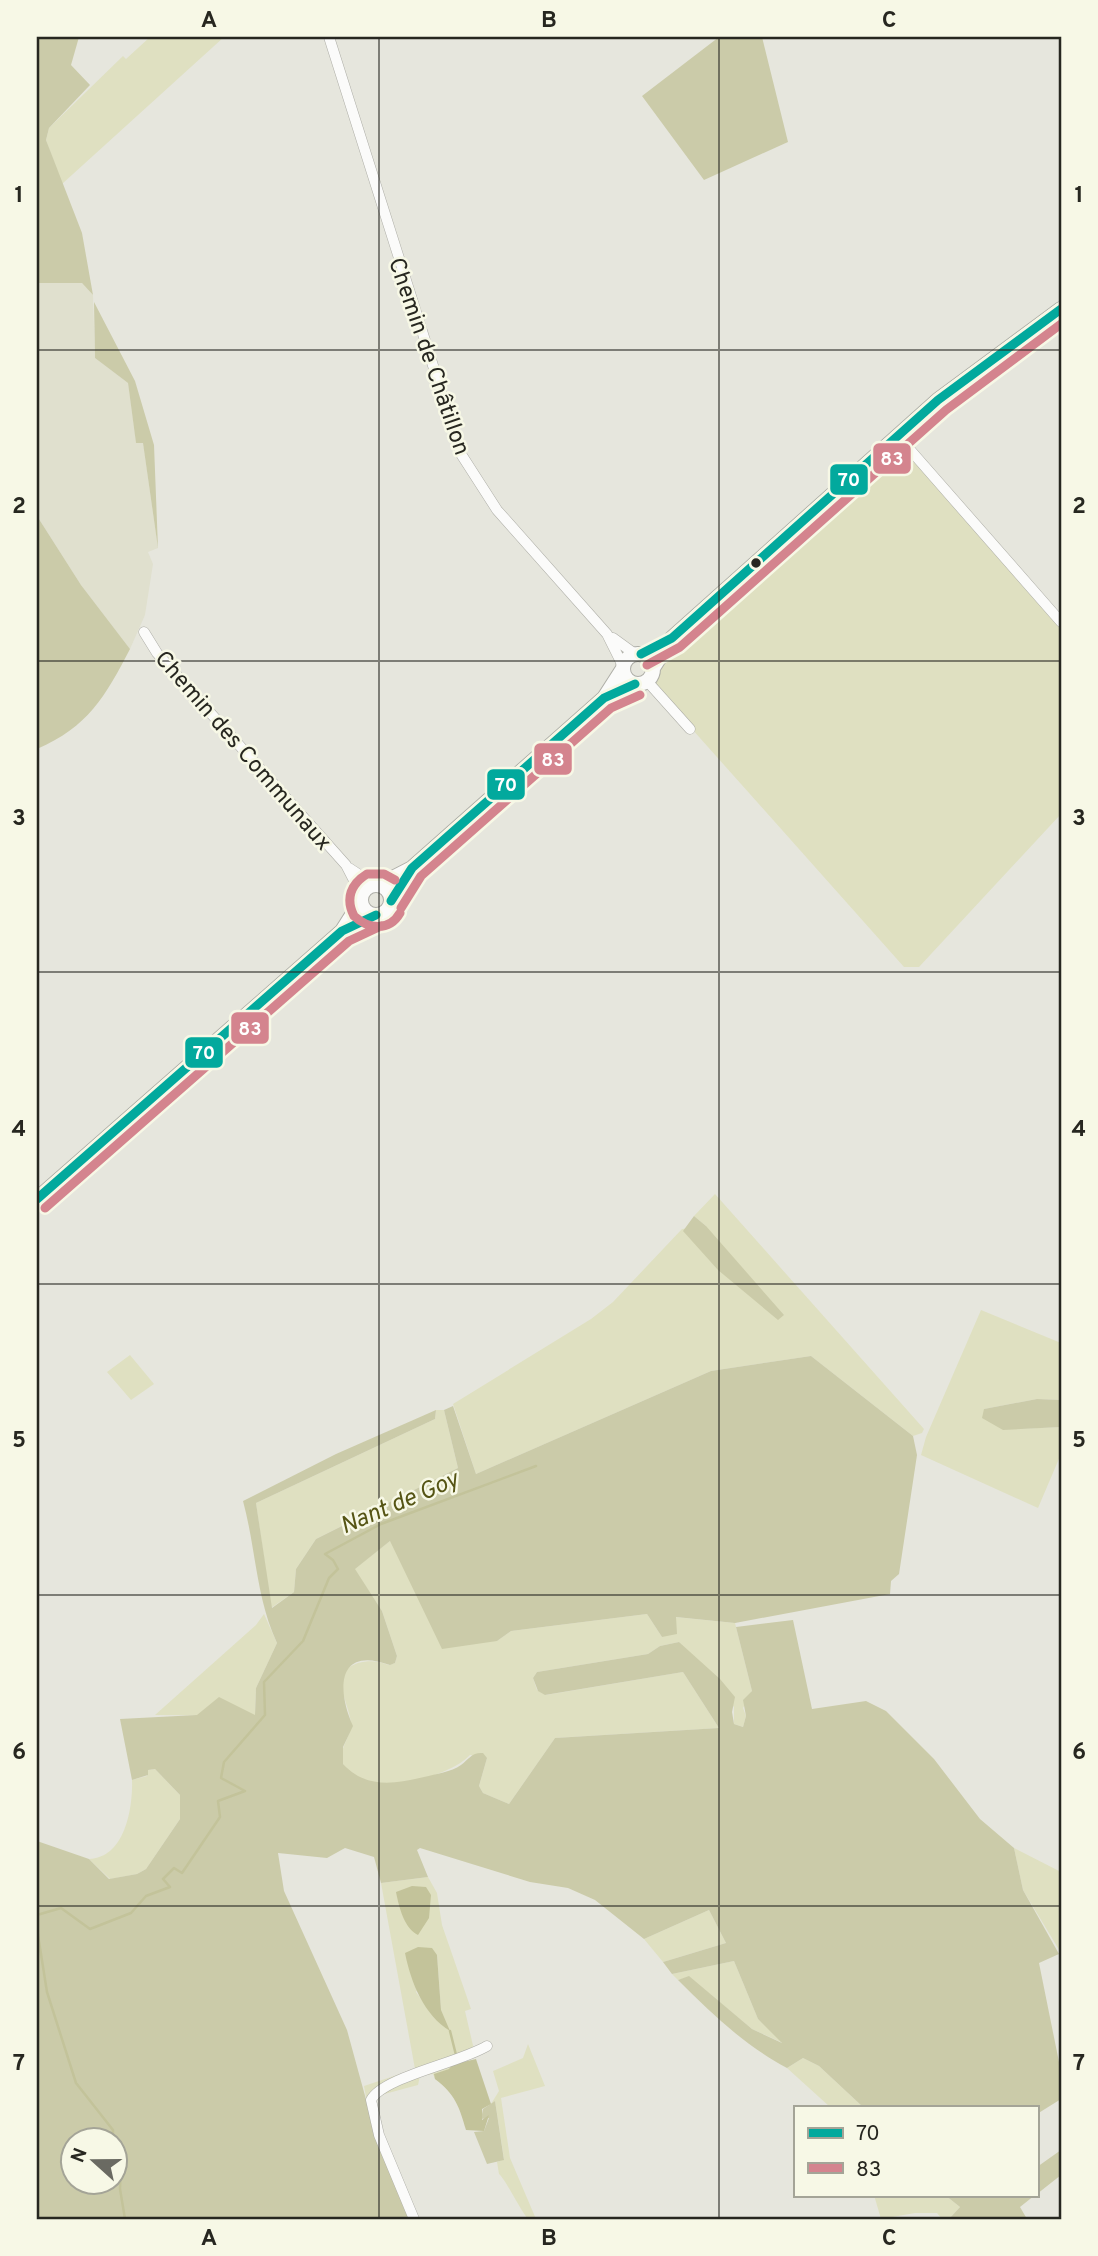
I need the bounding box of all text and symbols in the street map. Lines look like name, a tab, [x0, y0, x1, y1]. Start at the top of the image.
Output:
text: A	[201, 7, 217, 36]
text: B	[541, 7, 557, 36]
text: C	[882, 7, 896, 36]
text: 1	[14, 182, 24, 211]
text: 1	[1074, 182, 1084, 211]
street label: Chemin de Châtillon	[380, 254, 475, 459]
line badge: 83	[872, 442, 912, 475]
text: 83	[880, 448, 904, 472]
line badge: 70	[829, 463, 869, 496]
text: 70	[838, 469, 860, 493]
text: 2	[12, 493, 26, 522]
text: 2	[1072, 493, 1086, 522]
unlabelled marker	[749, 556, 763, 570]
street label: Chemin des Communaux	[147, 646, 337, 858]
line badge: 83	[533, 742, 573, 776]
text: 83	[541, 749, 565, 773]
line badge: 70	[486, 768, 526, 801]
text: 70	[495, 774, 517, 798]
text: 3	[12, 805, 26, 834]
text: 3	[1072, 805, 1086, 834]
line badge: 83	[230, 1011, 270, 1045]
text: 83	[238, 1018, 262, 1042]
line badge: 70	[184, 1036, 224, 1069]
text: 70	[193, 1042, 215, 1066]
text: 4	[12, 1116, 26, 1145]
text: 4	[1072, 1116, 1086, 1145]
text: 5	[12, 1427, 26, 1456]
text: 5	[1072, 1427, 1086, 1456]
water label: Nant de Goy	[336, 1465, 465, 1542]
text: 6	[12, 1739, 26, 1768]
text: 6	[1072, 1739, 1086, 1768]
text: 7	[13, 2050, 25, 2079]
text: 7	[1073, 2050, 1085, 2079]
legend	[794, 2106, 1038, 2196]
text: 70	[856, 2121, 880, 2148]
north arrow	[60, 2126, 130, 2196]
text: N	[66, 2145, 94, 2166]
text: 83	[856, 2157, 881, 2184]
text: A	[201, 2225, 217, 2254]
text: B	[541, 2225, 557, 2254]
text: C	[882, 2225, 896, 2254]

